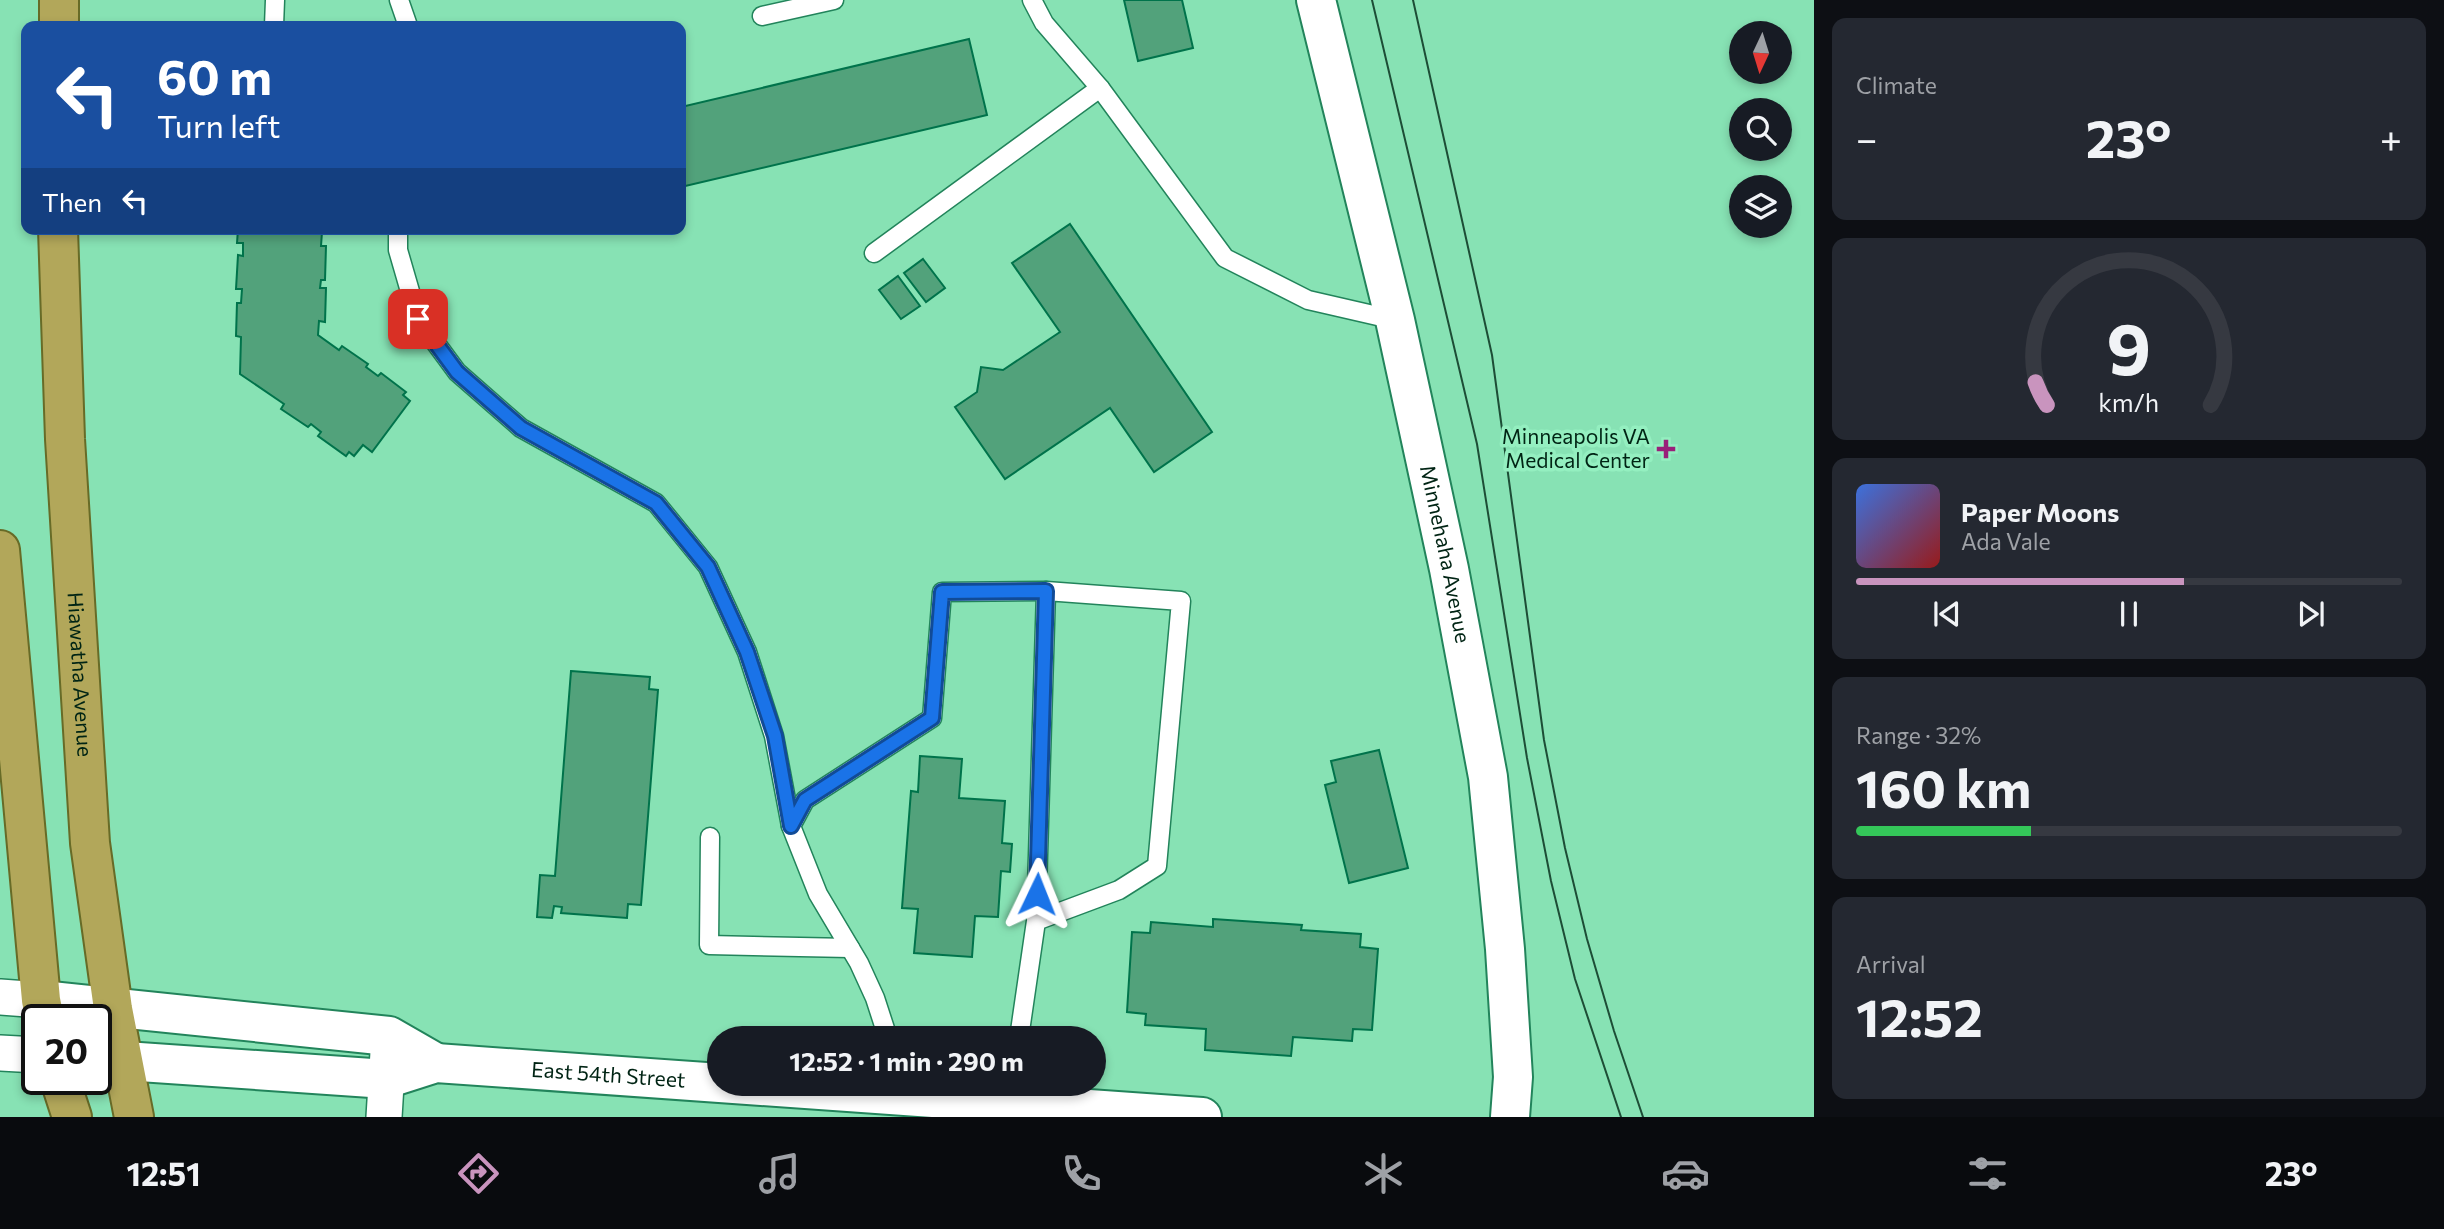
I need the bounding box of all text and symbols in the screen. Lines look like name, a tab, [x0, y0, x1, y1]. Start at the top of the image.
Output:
north arrow	[1729, 21, 1792, 84]
map controls	[1729, 21, 1792, 238]
text: 60 m	[157, 45, 272, 105]
icon: left	[42, 49, 133, 140]
text: Climate	[1856, 71, 1937, 99]
button: search	[1729, 98, 1792, 161]
text: Turn left	[157, 105, 281, 145]
text: 23°	[2086, 105, 2172, 169]
text: −	[1856, 114, 1878, 161]
text: +	[2380, 114, 2402, 161]
button: layers	[1729, 175, 1792, 238]
icon: left	[116, 182, 154, 220]
text: Then	[42, 186, 102, 217]
pin	[388, 289, 448, 349]
icon: arrive	[399, 300, 437, 338]
text: 9	[2107, 301, 2151, 390]
text: km/h	[2099, 386, 2159, 416]
place label: Minneapolis VA Medical Center	[1502, 423, 1650, 472]
marker: Minneapolis VA Medical Center	[1656, 439, 1676, 459]
street label: Minnehaha Avenue	[1416, 463, 1477, 645]
text: Paper Moons	[1961, 496, 2119, 527]
text: Ada Vale	[1961, 527, 2051, 555]
street label: Hiawatha Avenue	[63, 591, 99, 758]
icon: previous	[1928, 595, 1966, 633]
icon: pause	[2110, 595, 2148, 633]
icon: next	[2292, 595, 2330, 633]
text: Range · 32%	[1856, 721, 1981, 749]
text: 160 km	[1856, 755, 2031, 819]
position arrow	[1000, 857, 1074, 931]
text: Arrival	[1856, 950, 1926, 978]
text: 12:52	[1856, 984, 1983, 1048]
speed limit sign: 20	[21, 1004, 112, 1095]
text: 12:52 · 1 min · 290 m	[789, 1045, 1024, 1076]
street label: East 54th Street	[531, 1056, 686, 1092]
icon: directions	[454, 1149, 503, 1198]
icon: music	[755, 1149, 804, 1198]
icon: phone	[1057, 1149, 1106, 1198]
icon: climate	[1359, 1149, 1408, 1198]
icon: car	[1661, 1149, 1710, 1198]
icon: filters	[1963, 1149, 2012, 1198]
text: 12:51	[126, 1153, 201, 1193]
text: 23°	[2265, 1153, 2317, 1193]

